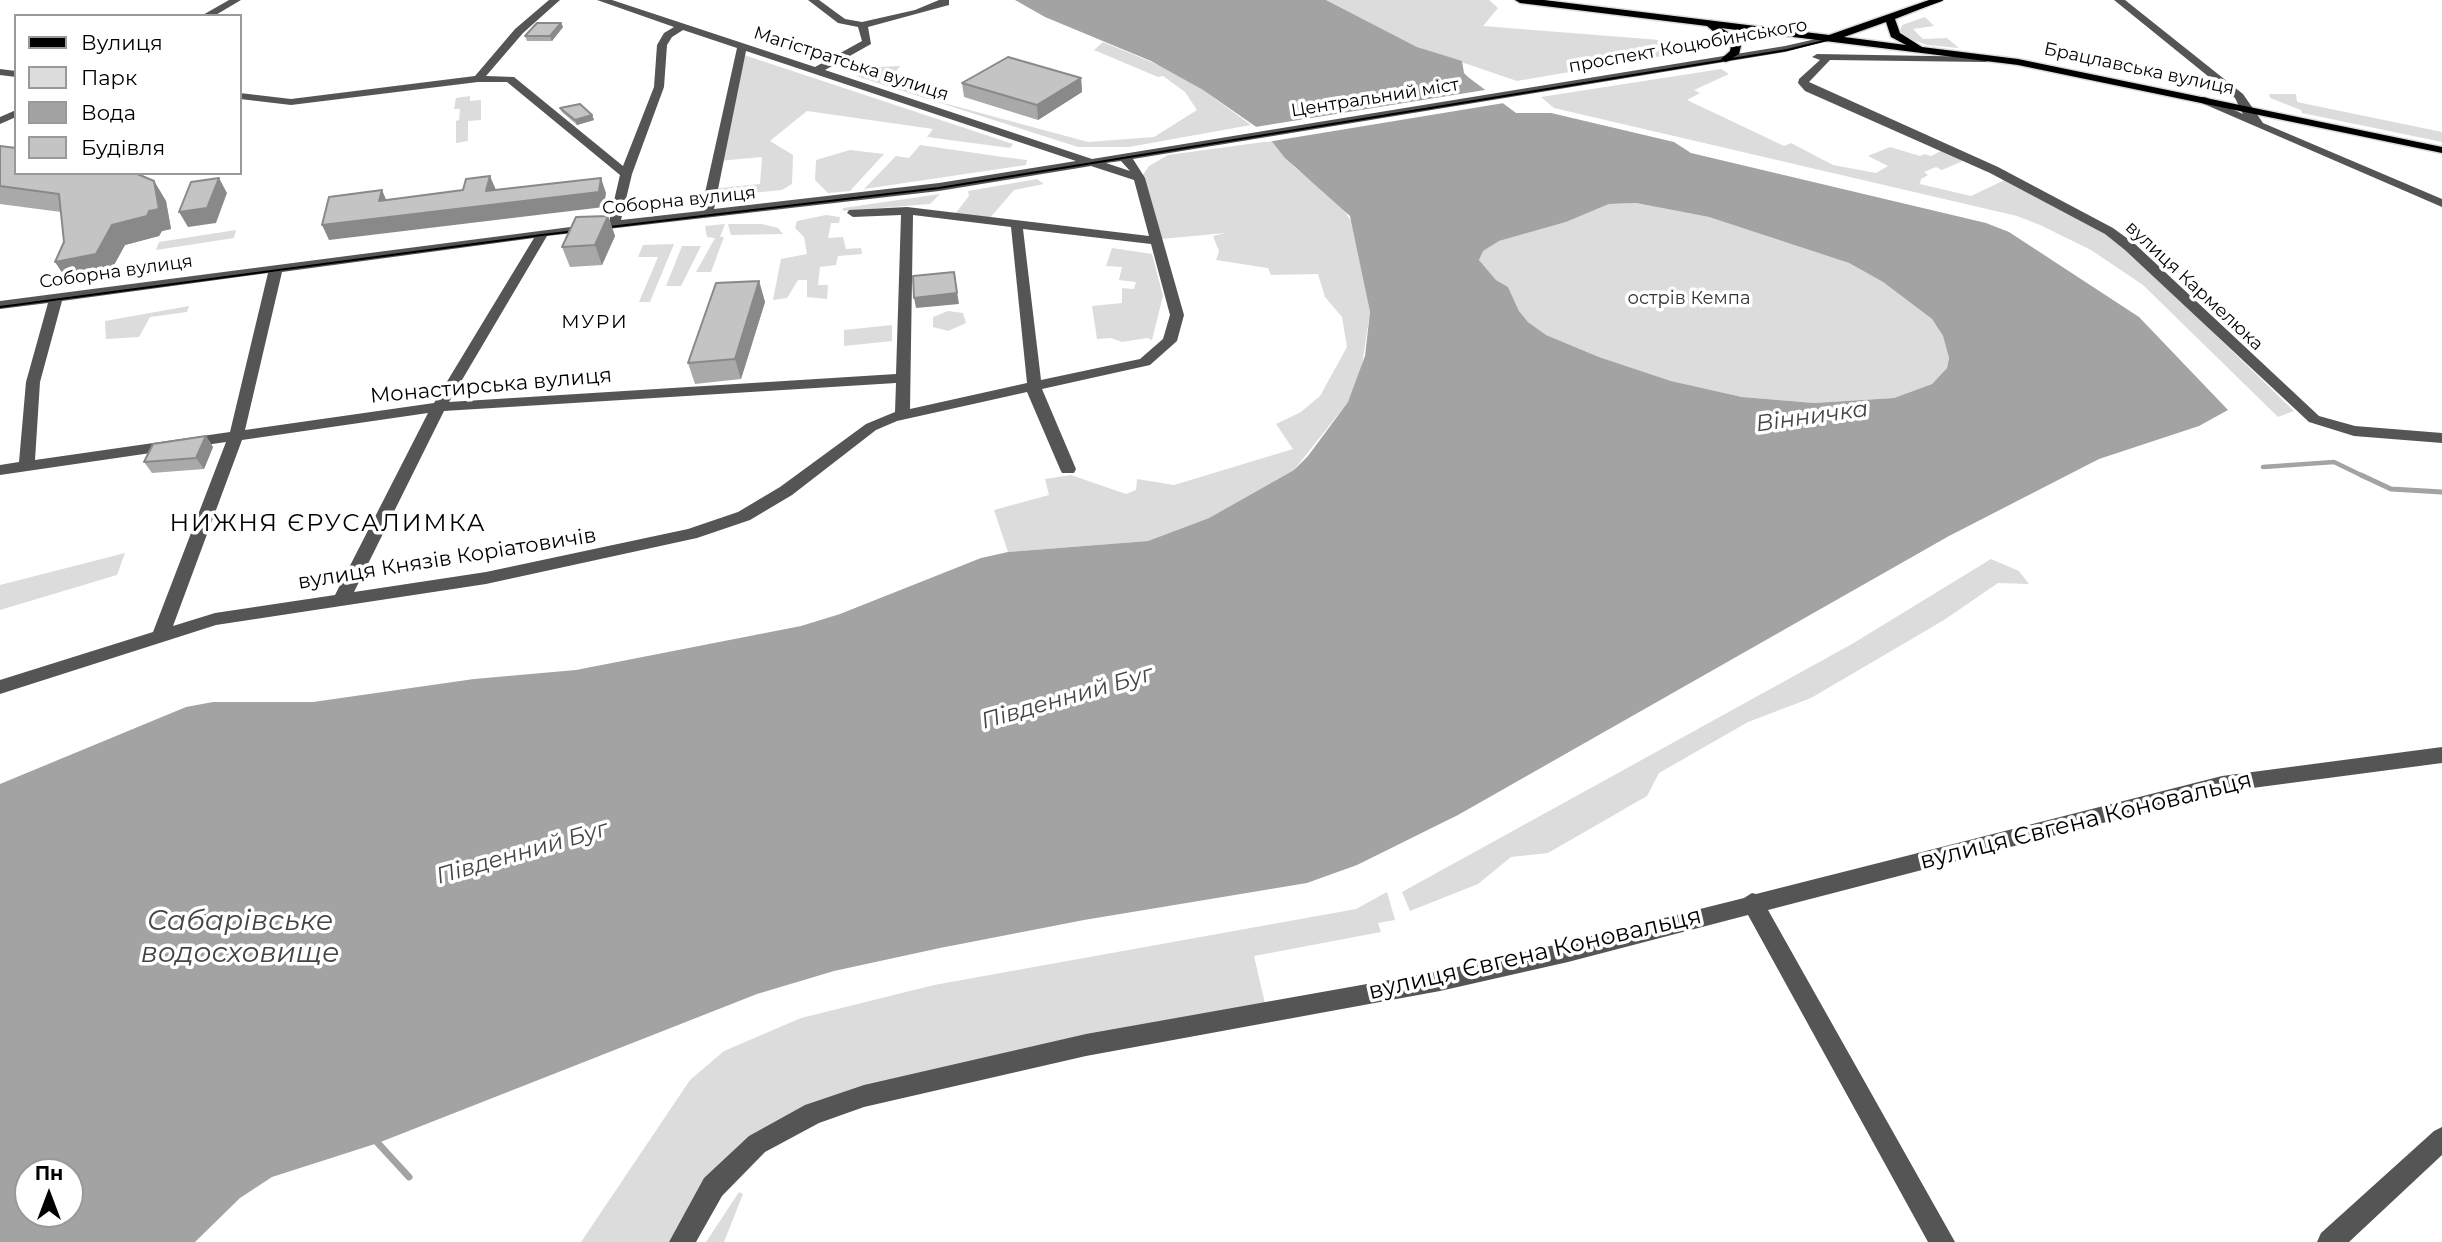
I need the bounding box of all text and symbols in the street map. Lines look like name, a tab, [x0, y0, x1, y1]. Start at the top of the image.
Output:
legend	[14, 14, 242, 175]
street label: проспект Коцюбинського	[1567, 14, 1809, 78]
street label: Магістратська вулиця	[751, 22, 951, 106]
text: Вулиця	[81, 30, 163, 55]
street label: Брацлавська вулиця	[2042, 38, 2236, 100]
text: Парк	[81, 65, 137, 90]
street label: Центральний міст	[1289, 74, 1461, 122]
text: Вода	[81, 100, 136, 125]
text: Будівля	[81, 135, 165, 160]
street label: Соборна вулиця	[601, 182, 757, 220]
street label: вулиця Кармелюка	[2121, 217, 2267, 355]
street label: Соборна вулиця	[38, 251, 194, 293]
park label: острів Кемпа	[1628, 288, 1750, 310]
district label: МУРИ	[562, 311, 628, 333]
street label: Монастирська вулиця	[369, 363, 613, 409]
water label: Вінничка	[1754, 395, 1870, 439]
district label: НИЖНЯ ЄРУСАЛИМКА	[171, 510, 485, 538]
street label: вулиця Князів Коріатовичів	[296, 523, 598, 595]
water label: Південний Буг	[978, 660, 1156, 736]
street label: вулиця Євгена Коновальця	[1917, 766, 2255, 876]
water label: Південний Буг	[433, 815, 611, 891]
street label: вулиця Євгена Коновальця	[1366, 902, 1704, 1006]
water label: Сабарівське водосховище	[141, 905, 339, 971]
north arrow	[14, 1158, 84, 1228]
text: Пн	[35, 1162, 63, 1185]

